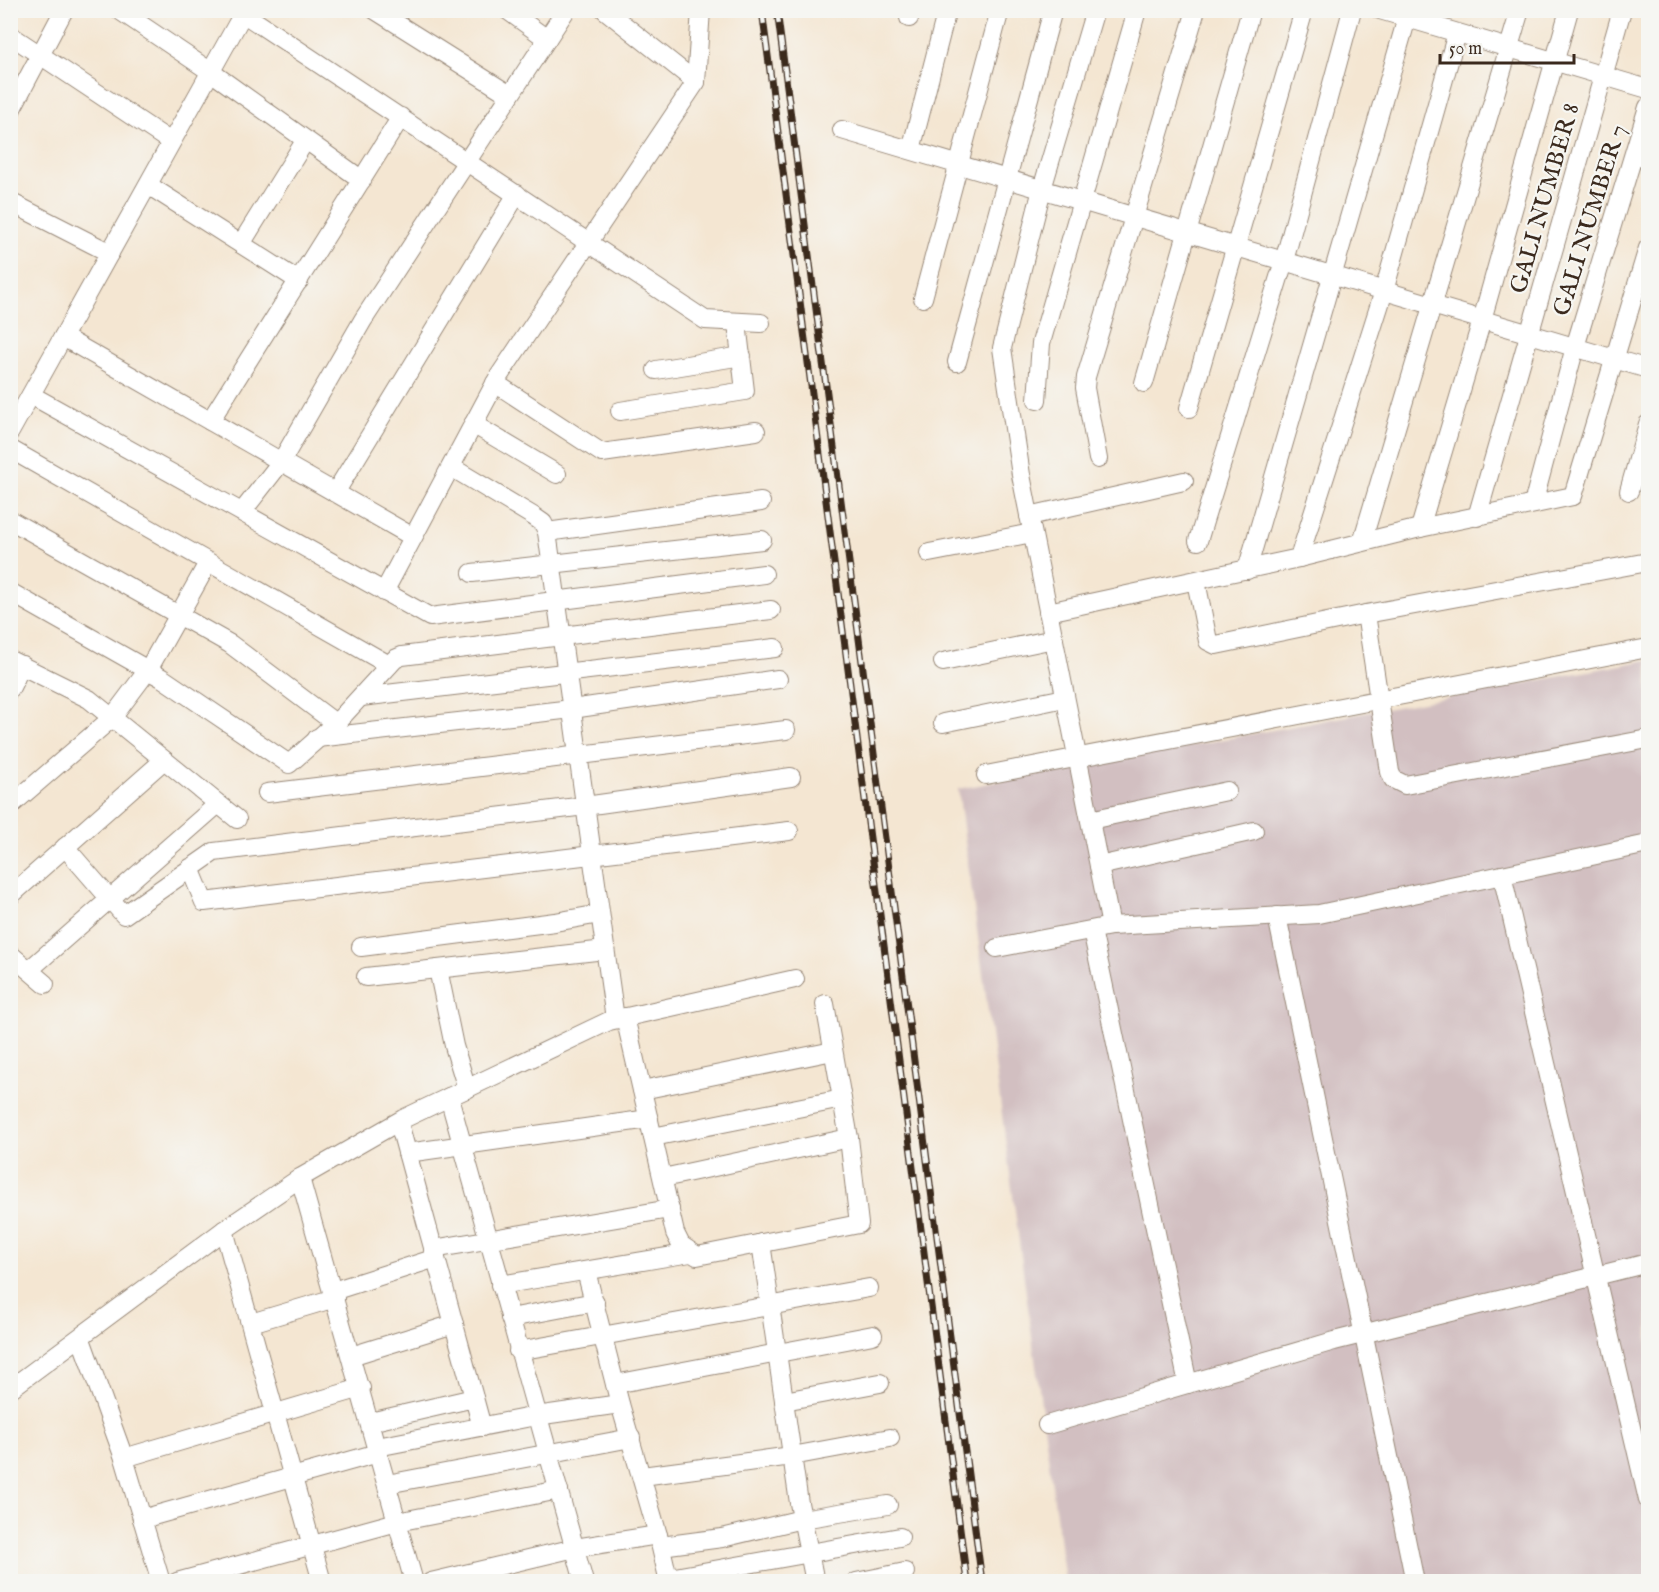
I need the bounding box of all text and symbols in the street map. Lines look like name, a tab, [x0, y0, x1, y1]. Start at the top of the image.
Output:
scale bar	[1440, 27, 1574, 65]
text: 50 m	[1449, 38, 1482, 61]
street label: GALI NUMBER 8	[1503, 100, 1587, 297]
street label: GALI NUMBER 7	[1547, 121, 1634, 320]

